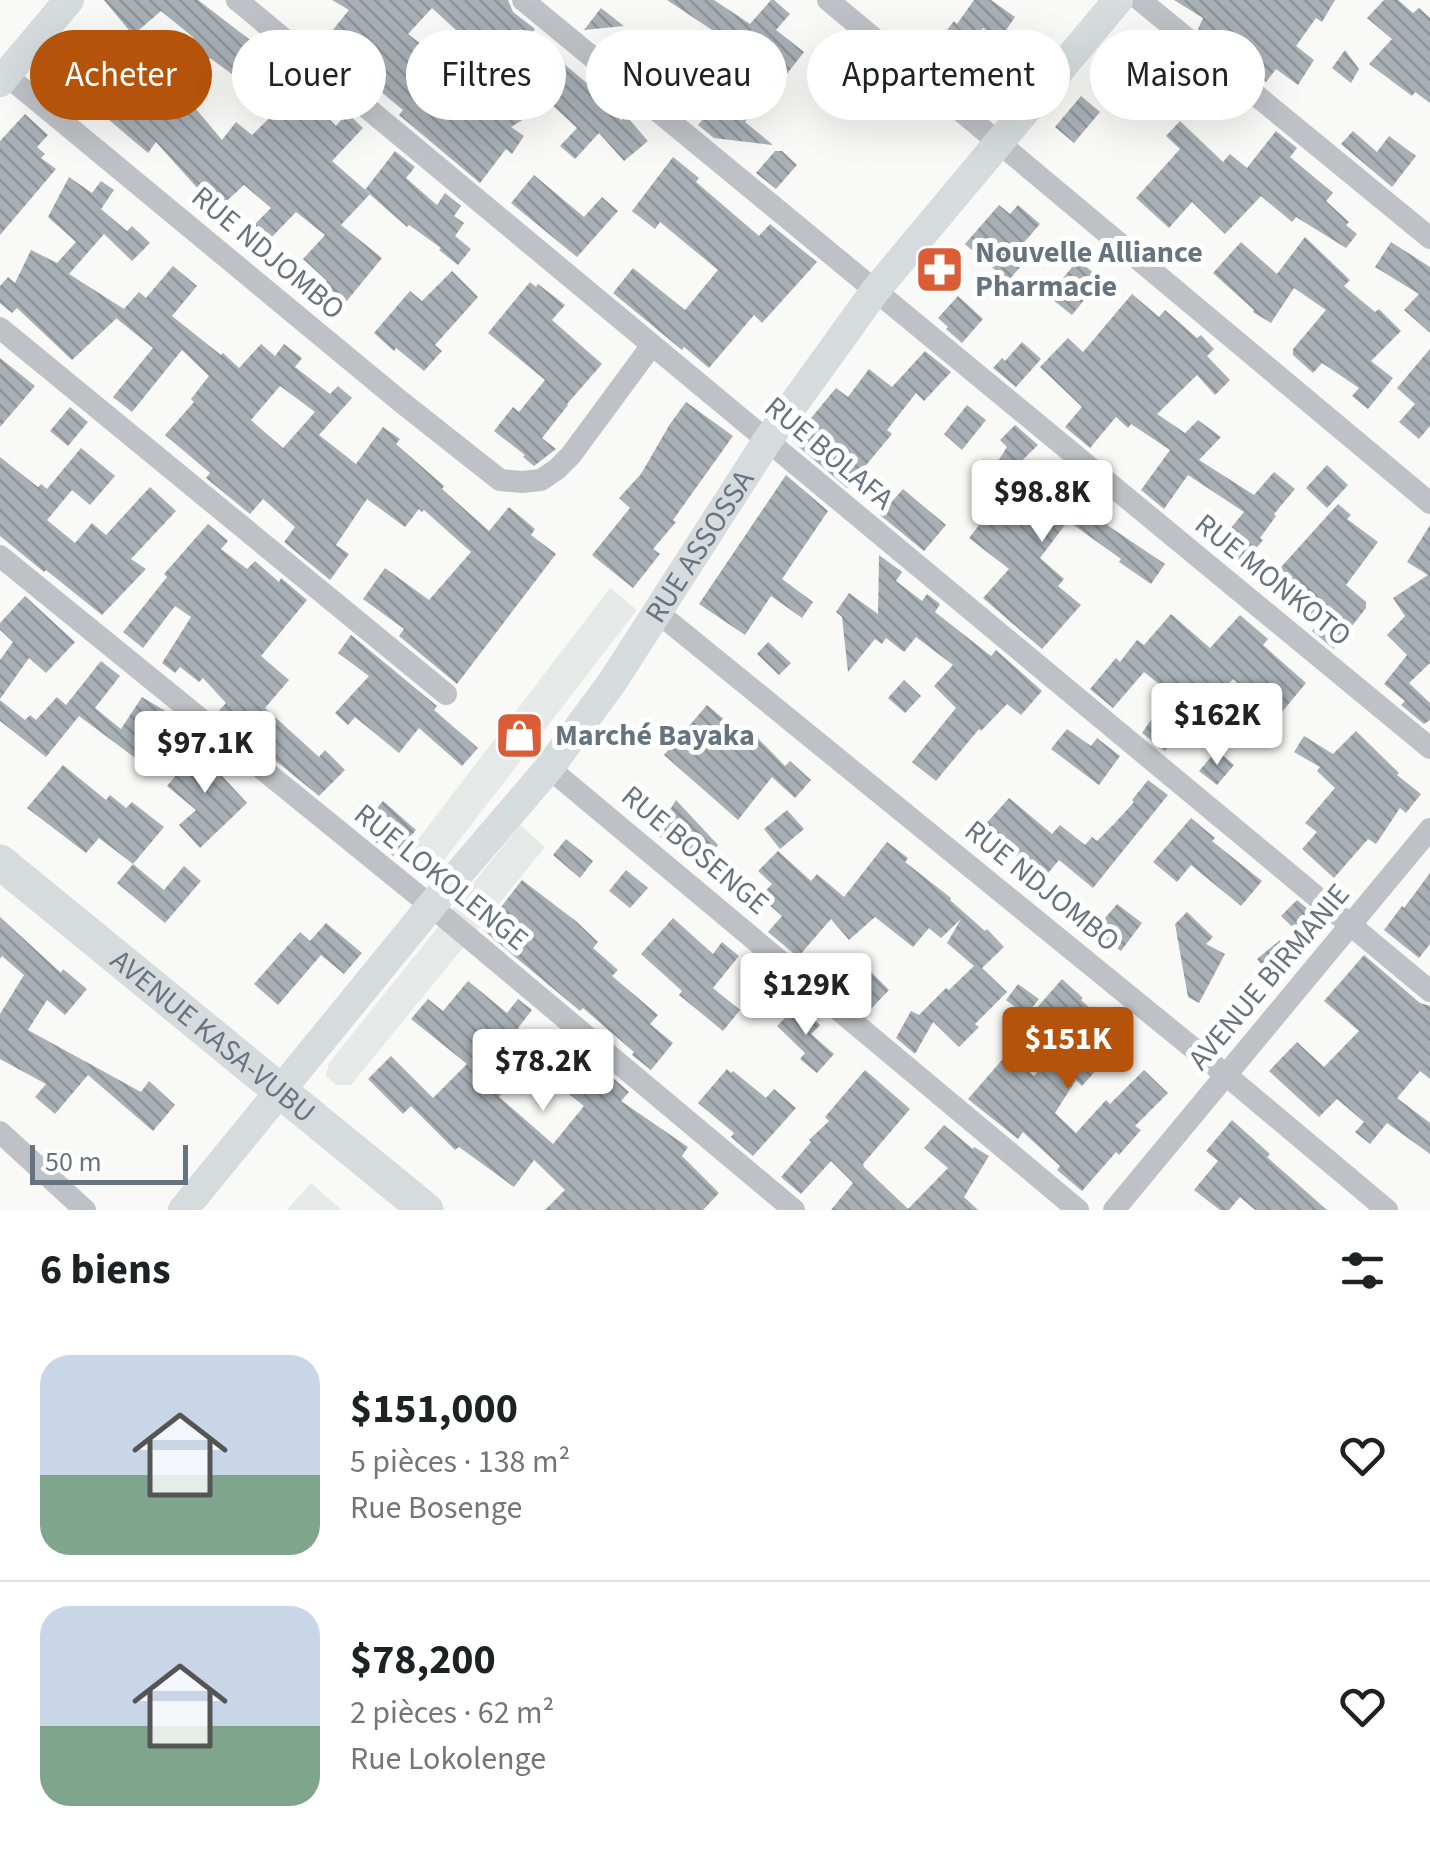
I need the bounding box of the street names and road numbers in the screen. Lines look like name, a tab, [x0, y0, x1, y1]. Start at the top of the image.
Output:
street label: RUE NDJOMBO	[182, 176, 354, 330]
street label: RUE BOLAFA	[755, 386, 903, 520]
street label: RUE ASSOSSA	[634, 461, 765, 631]
street label: RUE MONKOTO	[1185, 503, 1361, 657]
street label: RUE BOSENGE	[612, 775, 778, 925]
street label: RUE LOKOLENGE	[345, 793, 537, 961]
street label: RUE NDJOMBO	[955, 810, 1129, 962]
street label: AVENUE BIRMANIE	[1178, 874, 1360, 1080]
street label: AVENUE KASA-VUBU	[101, 939, 325, 1133]

